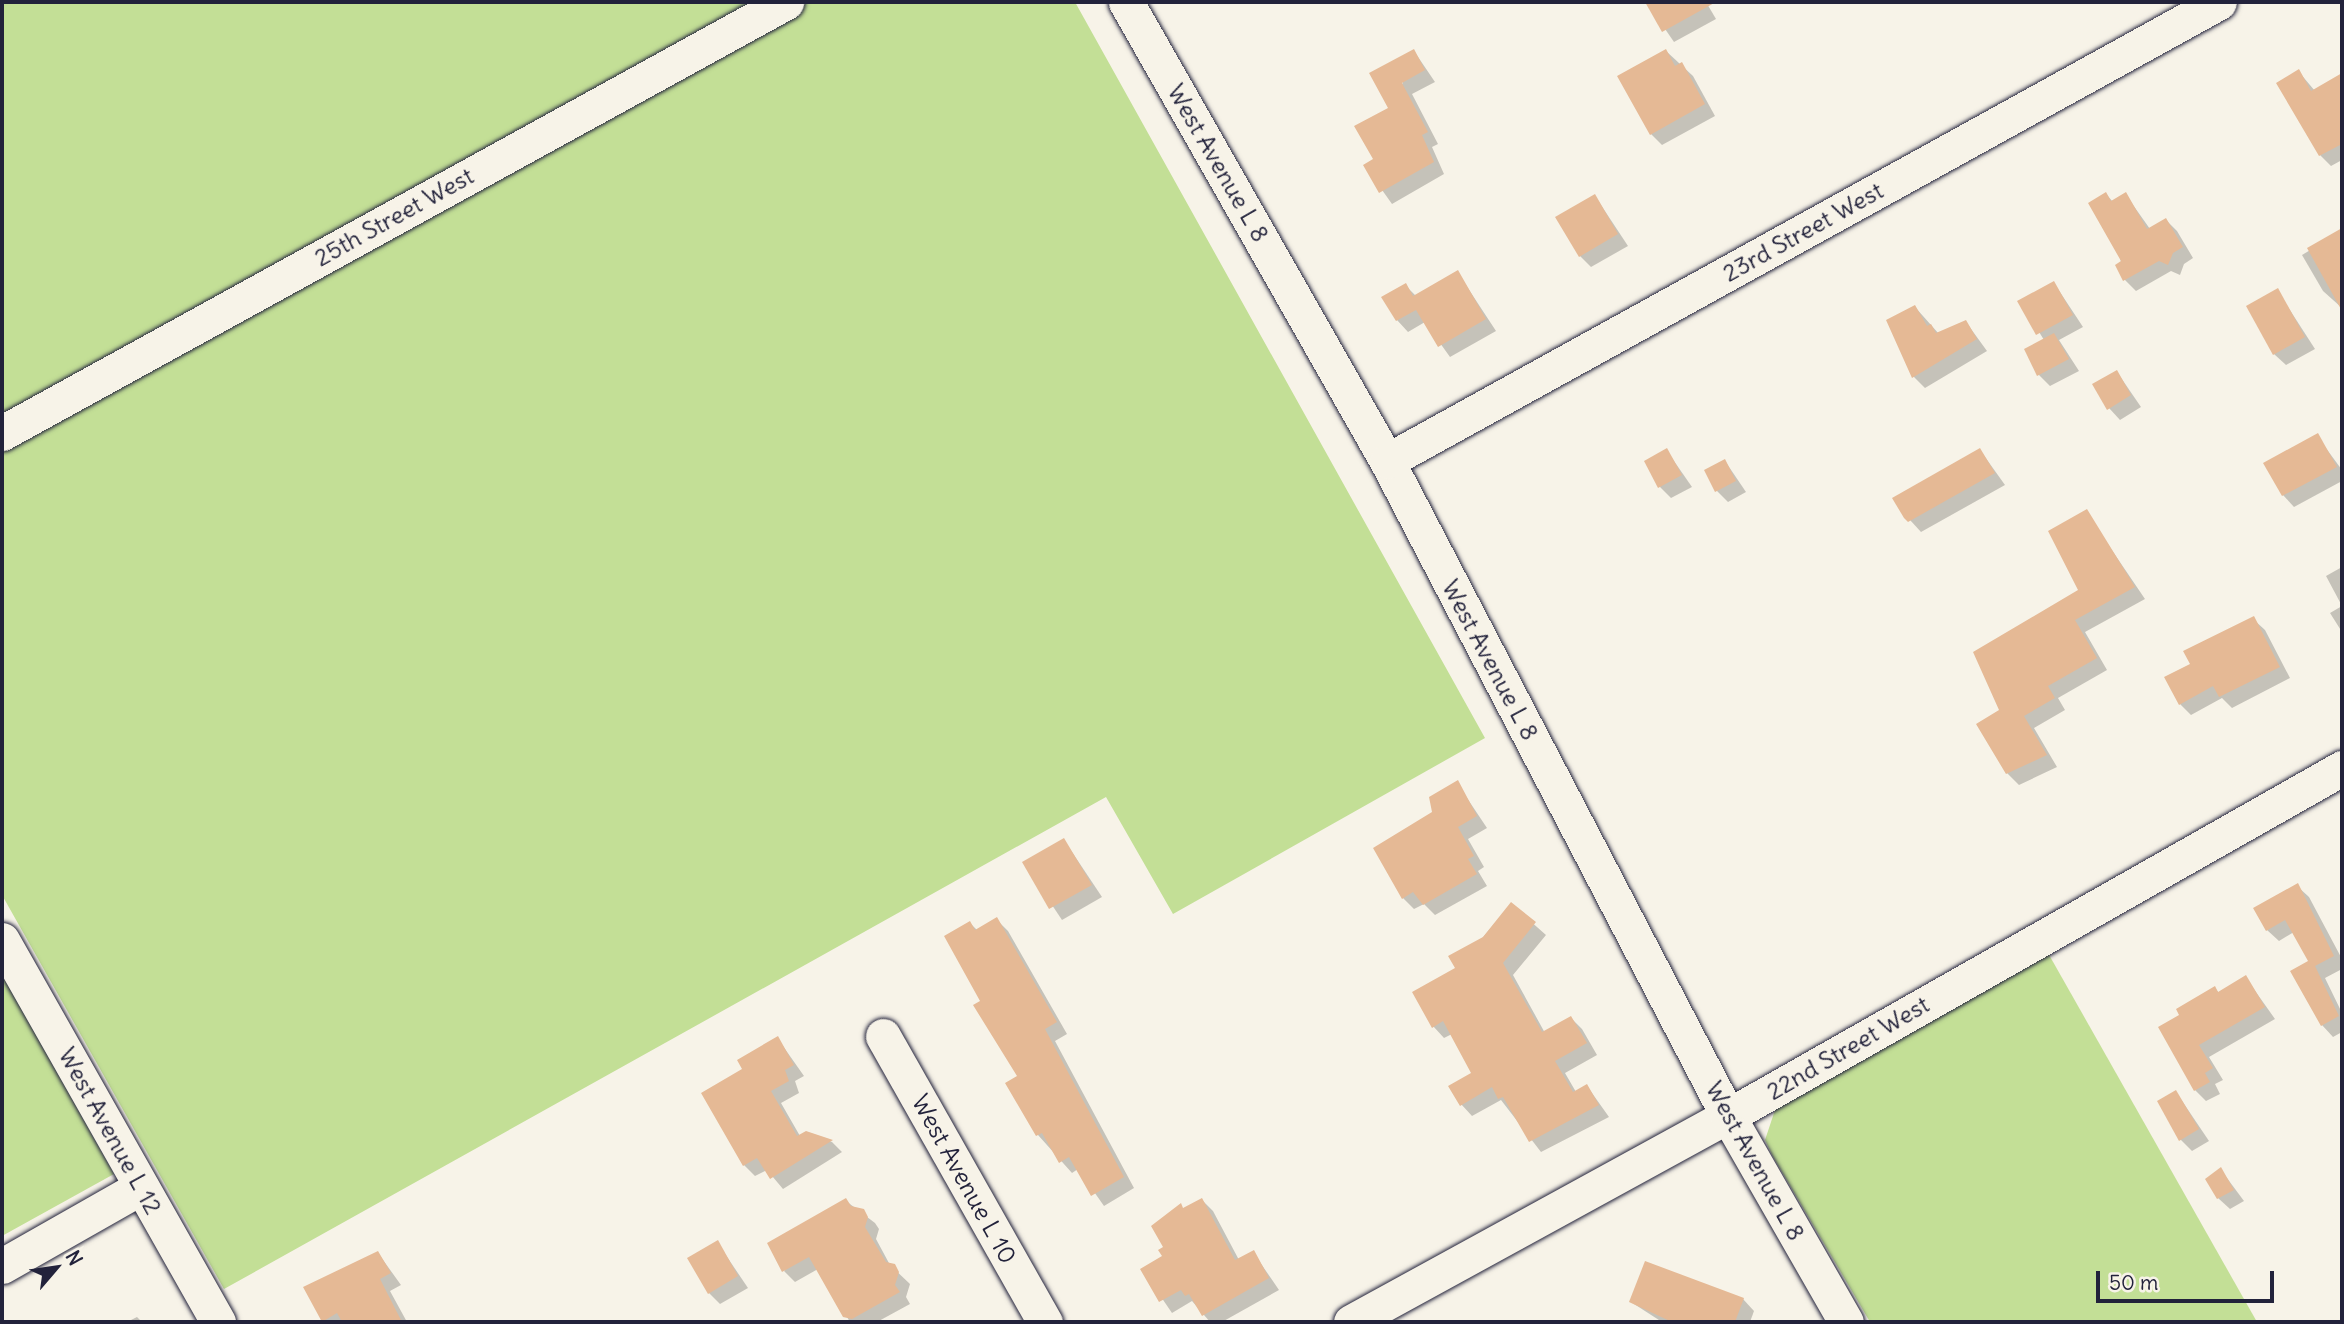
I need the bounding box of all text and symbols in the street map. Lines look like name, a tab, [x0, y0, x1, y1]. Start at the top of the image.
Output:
street label: West Avenue L 8	[1161, 79, 1275, 247]
street label: 25th Street West	[310, 161, 478, 273]
street label: 23rd Street West	[1718, 176, 1888, 288]
street label: West Avenue L 8	[1436, 575, 1544, 745]
street label: 22nd Street West	[1762, 990, 1934, 1106]
street label: West Avenue L 12	[52, 1043, 168, 1219]
street label: West Avenue L 8	[1699, 1076, 1811, 1246]
street label: West Avenue L 10	[906, 1089, 1022, 1269]
north arrow	[21, 1233, 91, 1303]
text: N	[61, 1246, 88, 1269]
scale bar	[2099, 1258, 2278, 1302]
text: 50 m	[2109, 1269, 2158, 1296]

